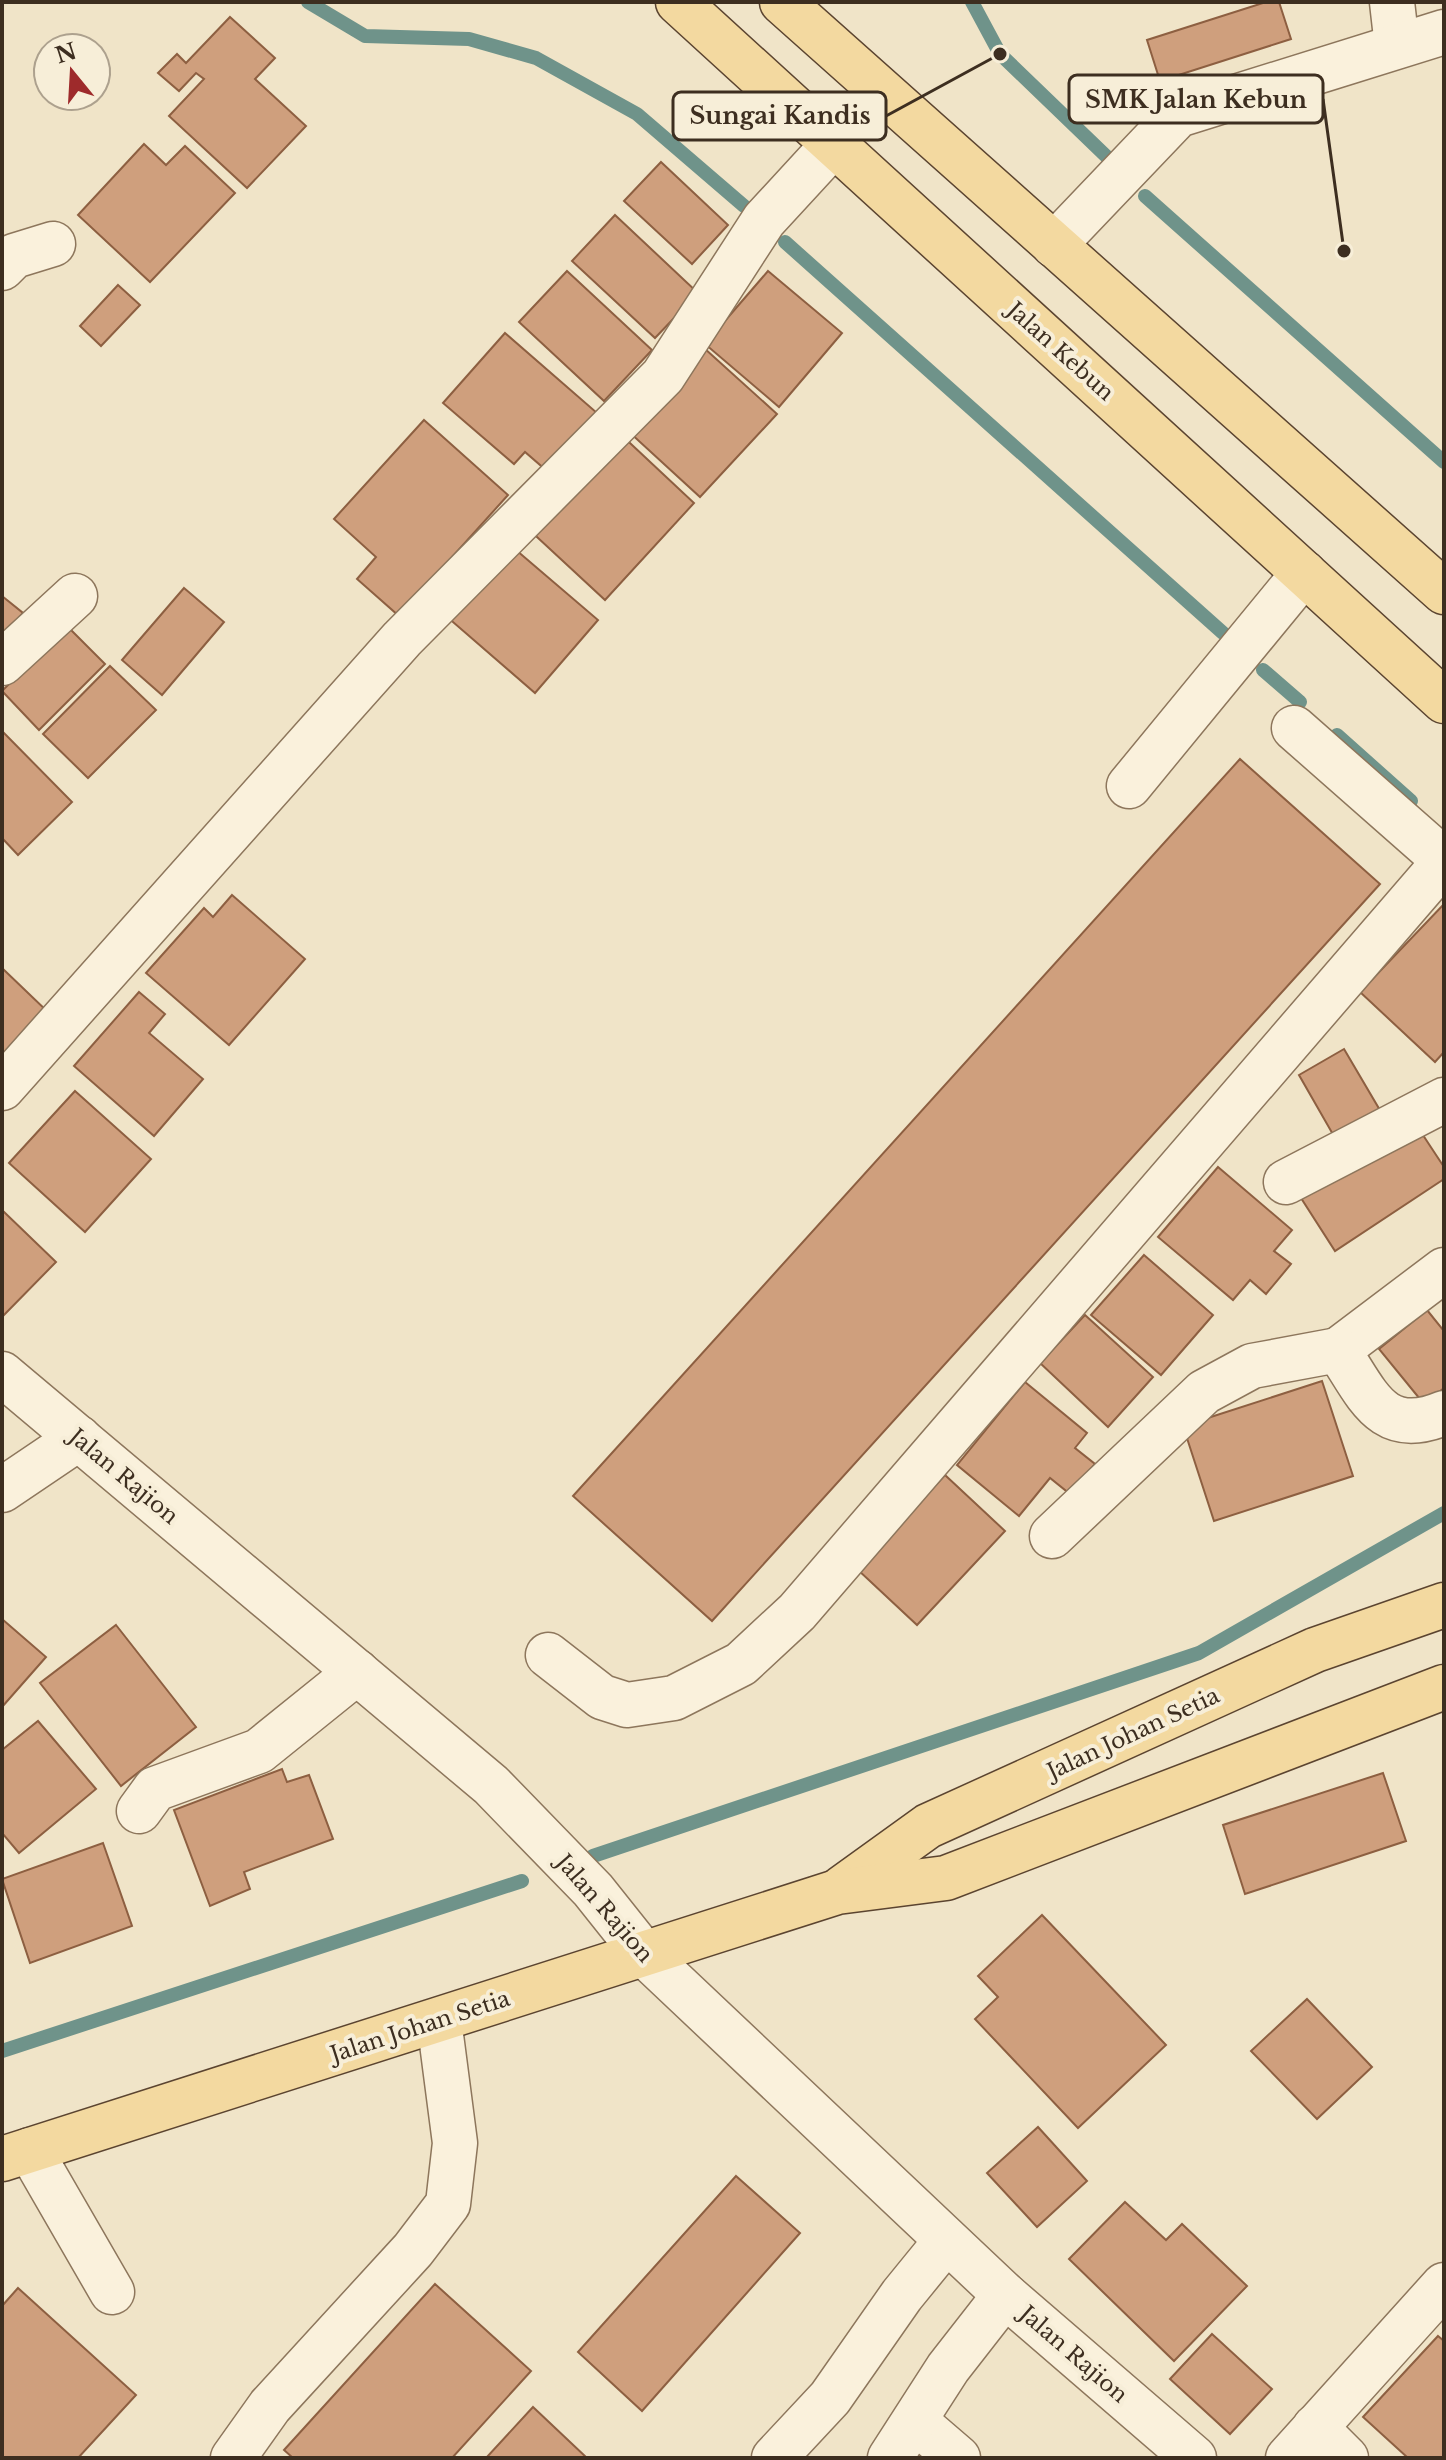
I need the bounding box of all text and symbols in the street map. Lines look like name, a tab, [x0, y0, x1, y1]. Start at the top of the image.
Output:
north arrow	[32, 32, 112, 112]
text: N	[52, 37, 80, 69]
callout: SMK Jalan Kebun	[1069, 75, 1323, 123]
text: SMK Jalan Kebun	[1085, 85, 1307, 114]
callout: Sungai Kandis	[673, 92, 886, 140]
text: Sungai Kandis	[689, 101, 871, 130]
street label: Jalan Kebun	[999, 294, 1120, 406]
street label: Jalan Rajion	[61, 1421, 184, 1530]
street label: Jalan Johan Setia	[1040, 1681, 1224, 1786]
street label: Jalan Rajion	[548, 1847, 659, 1968]
street label: Jalan Johan Setia	[324, 1984, 514, 2069]
street label: Jalan Rajion	[1012, 2298, 1133, 2409]

